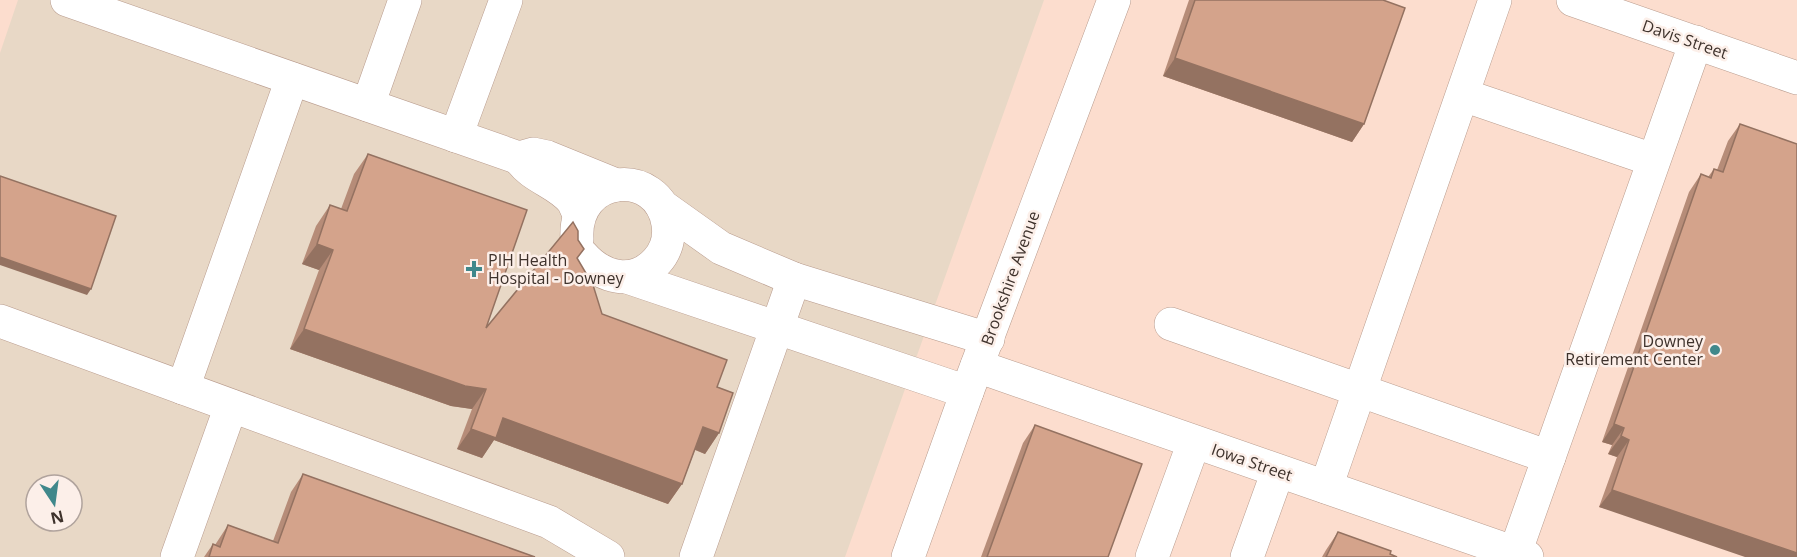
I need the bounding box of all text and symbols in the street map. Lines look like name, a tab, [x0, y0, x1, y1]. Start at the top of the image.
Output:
street label: Davis Street	[1639, 14, 1731, 64]
street label: Brookshire Avenue	[975, 208, 1045, 348]
place label: PIH Health Hospital - Downey	[488, 249, 624, 289]
marker: PIH Health Hospital - Downey	[465, 260, 483, 278]
place label: Downey Retirement Center	[1565, 330, 1704, 370]
marker: Downey Retirement Center	[1708, 343, 1722, 357]
street label: Iowa Street	[1209, 438, 1296, 486]
north arrow	[24, 473, 84, 533]
text: N	[49, 505, 66, 530]

